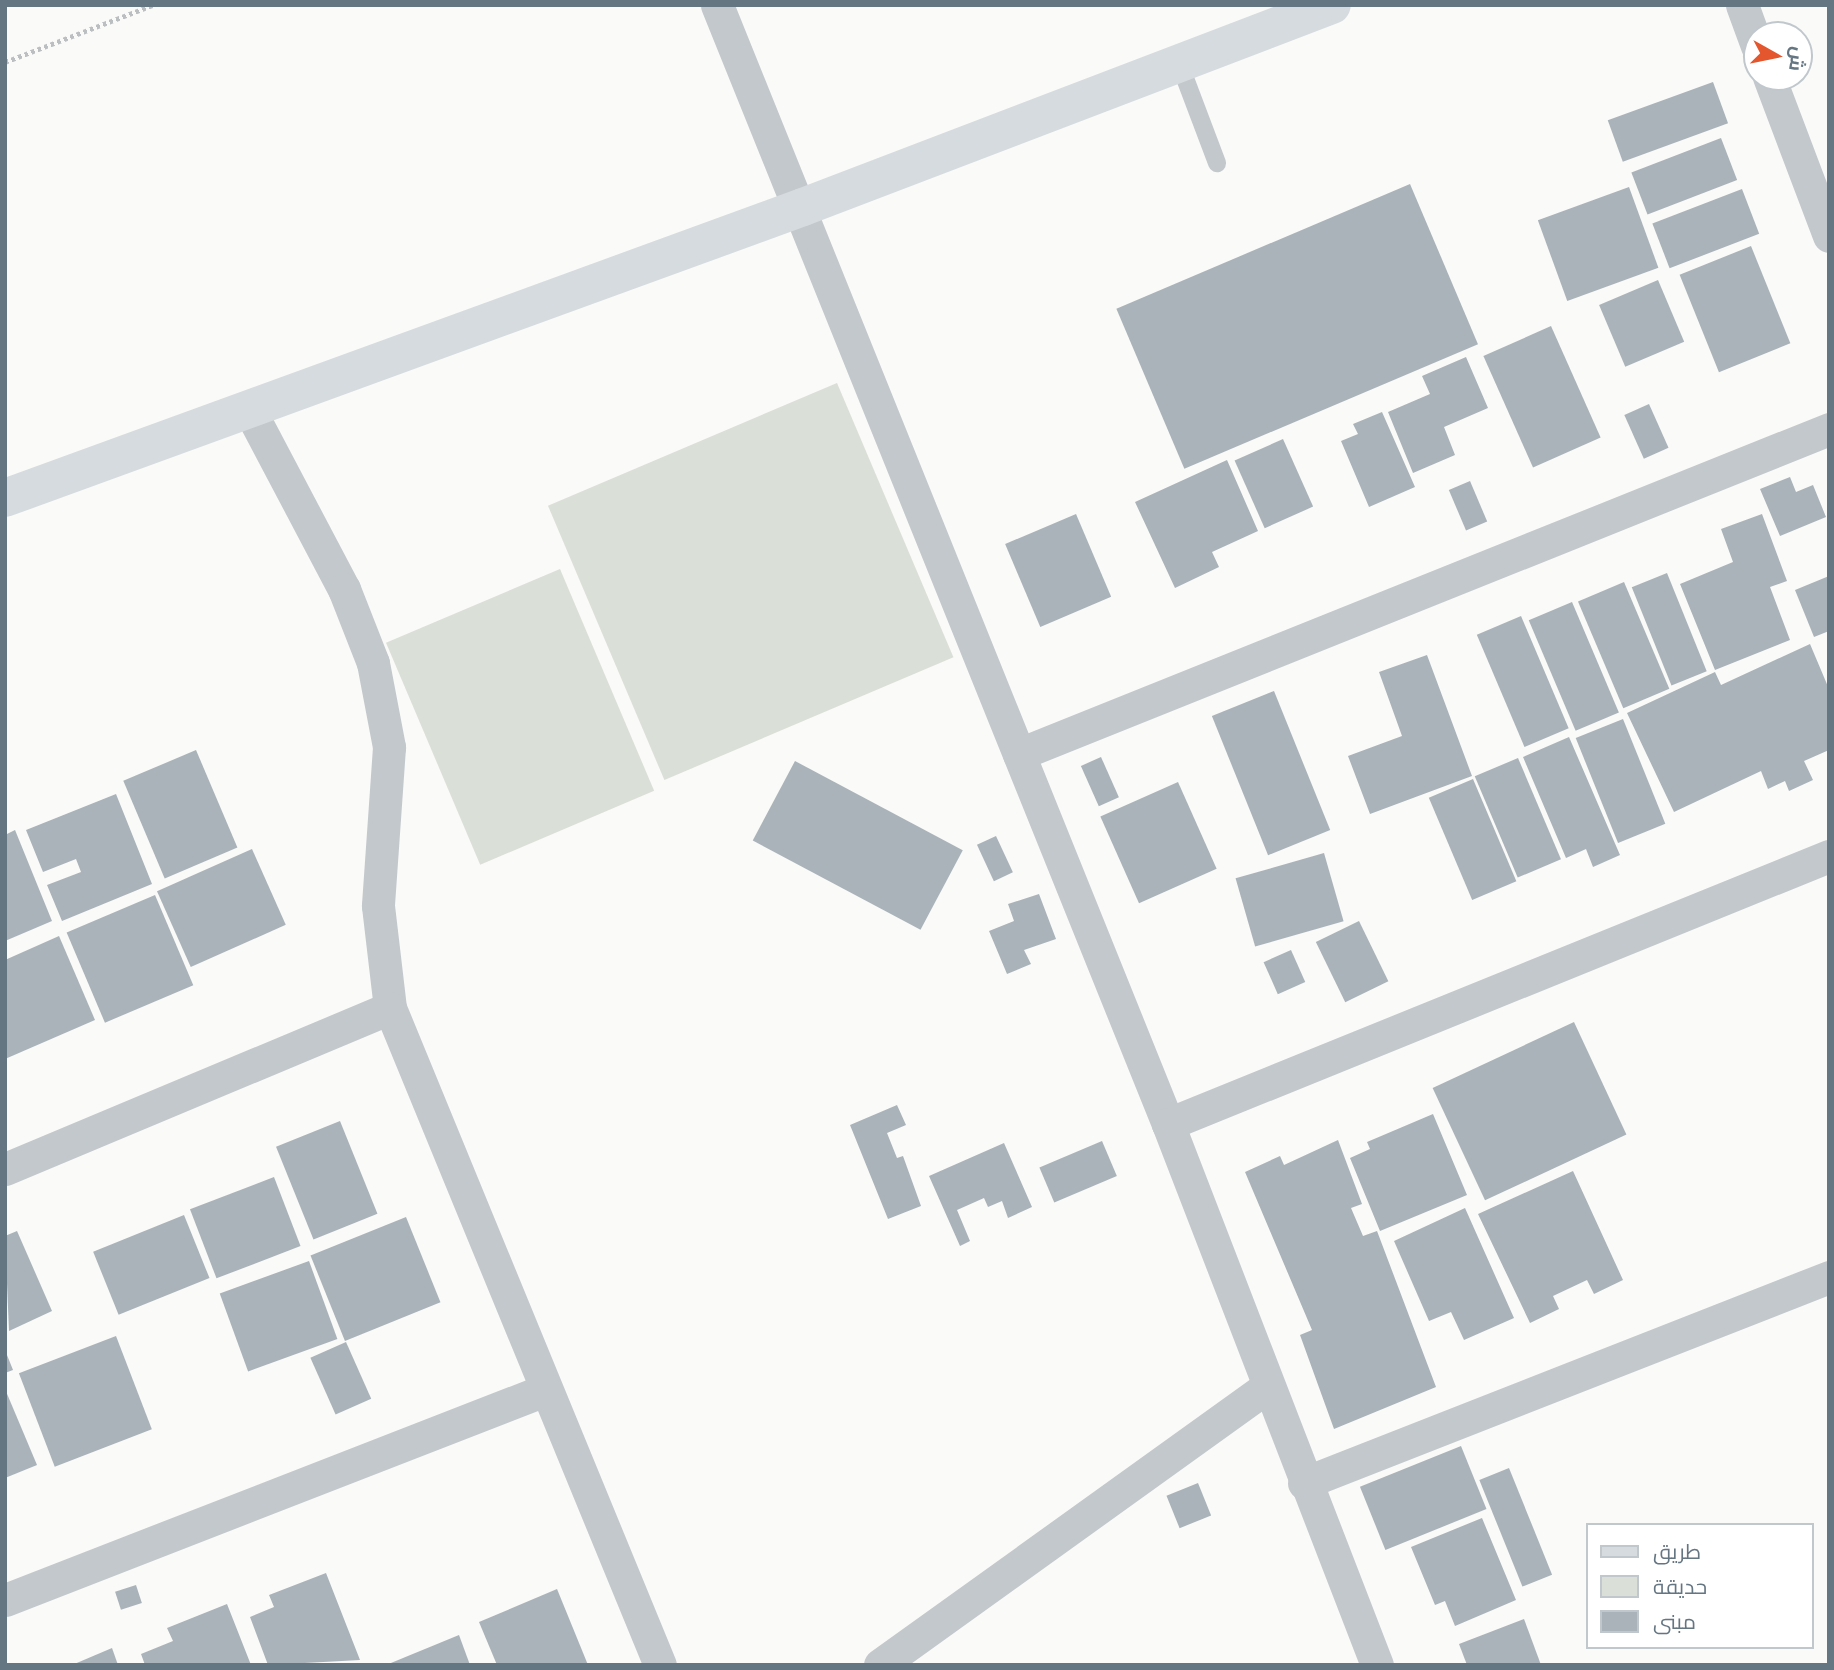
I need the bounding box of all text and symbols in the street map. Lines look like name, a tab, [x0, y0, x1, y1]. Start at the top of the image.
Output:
north arrow	[1743, 21, 1813, 91]
text: ش	[1784, 45, 1811, 73]
legend	[1586, 1523, 1813, 1649]
text: طريق	[1653, 1539, 1701, 1564]
text: حديقة	[1653, 1574, 1707, 1599]
text: مبنى	[1653, 1609, 1696, 1634]

